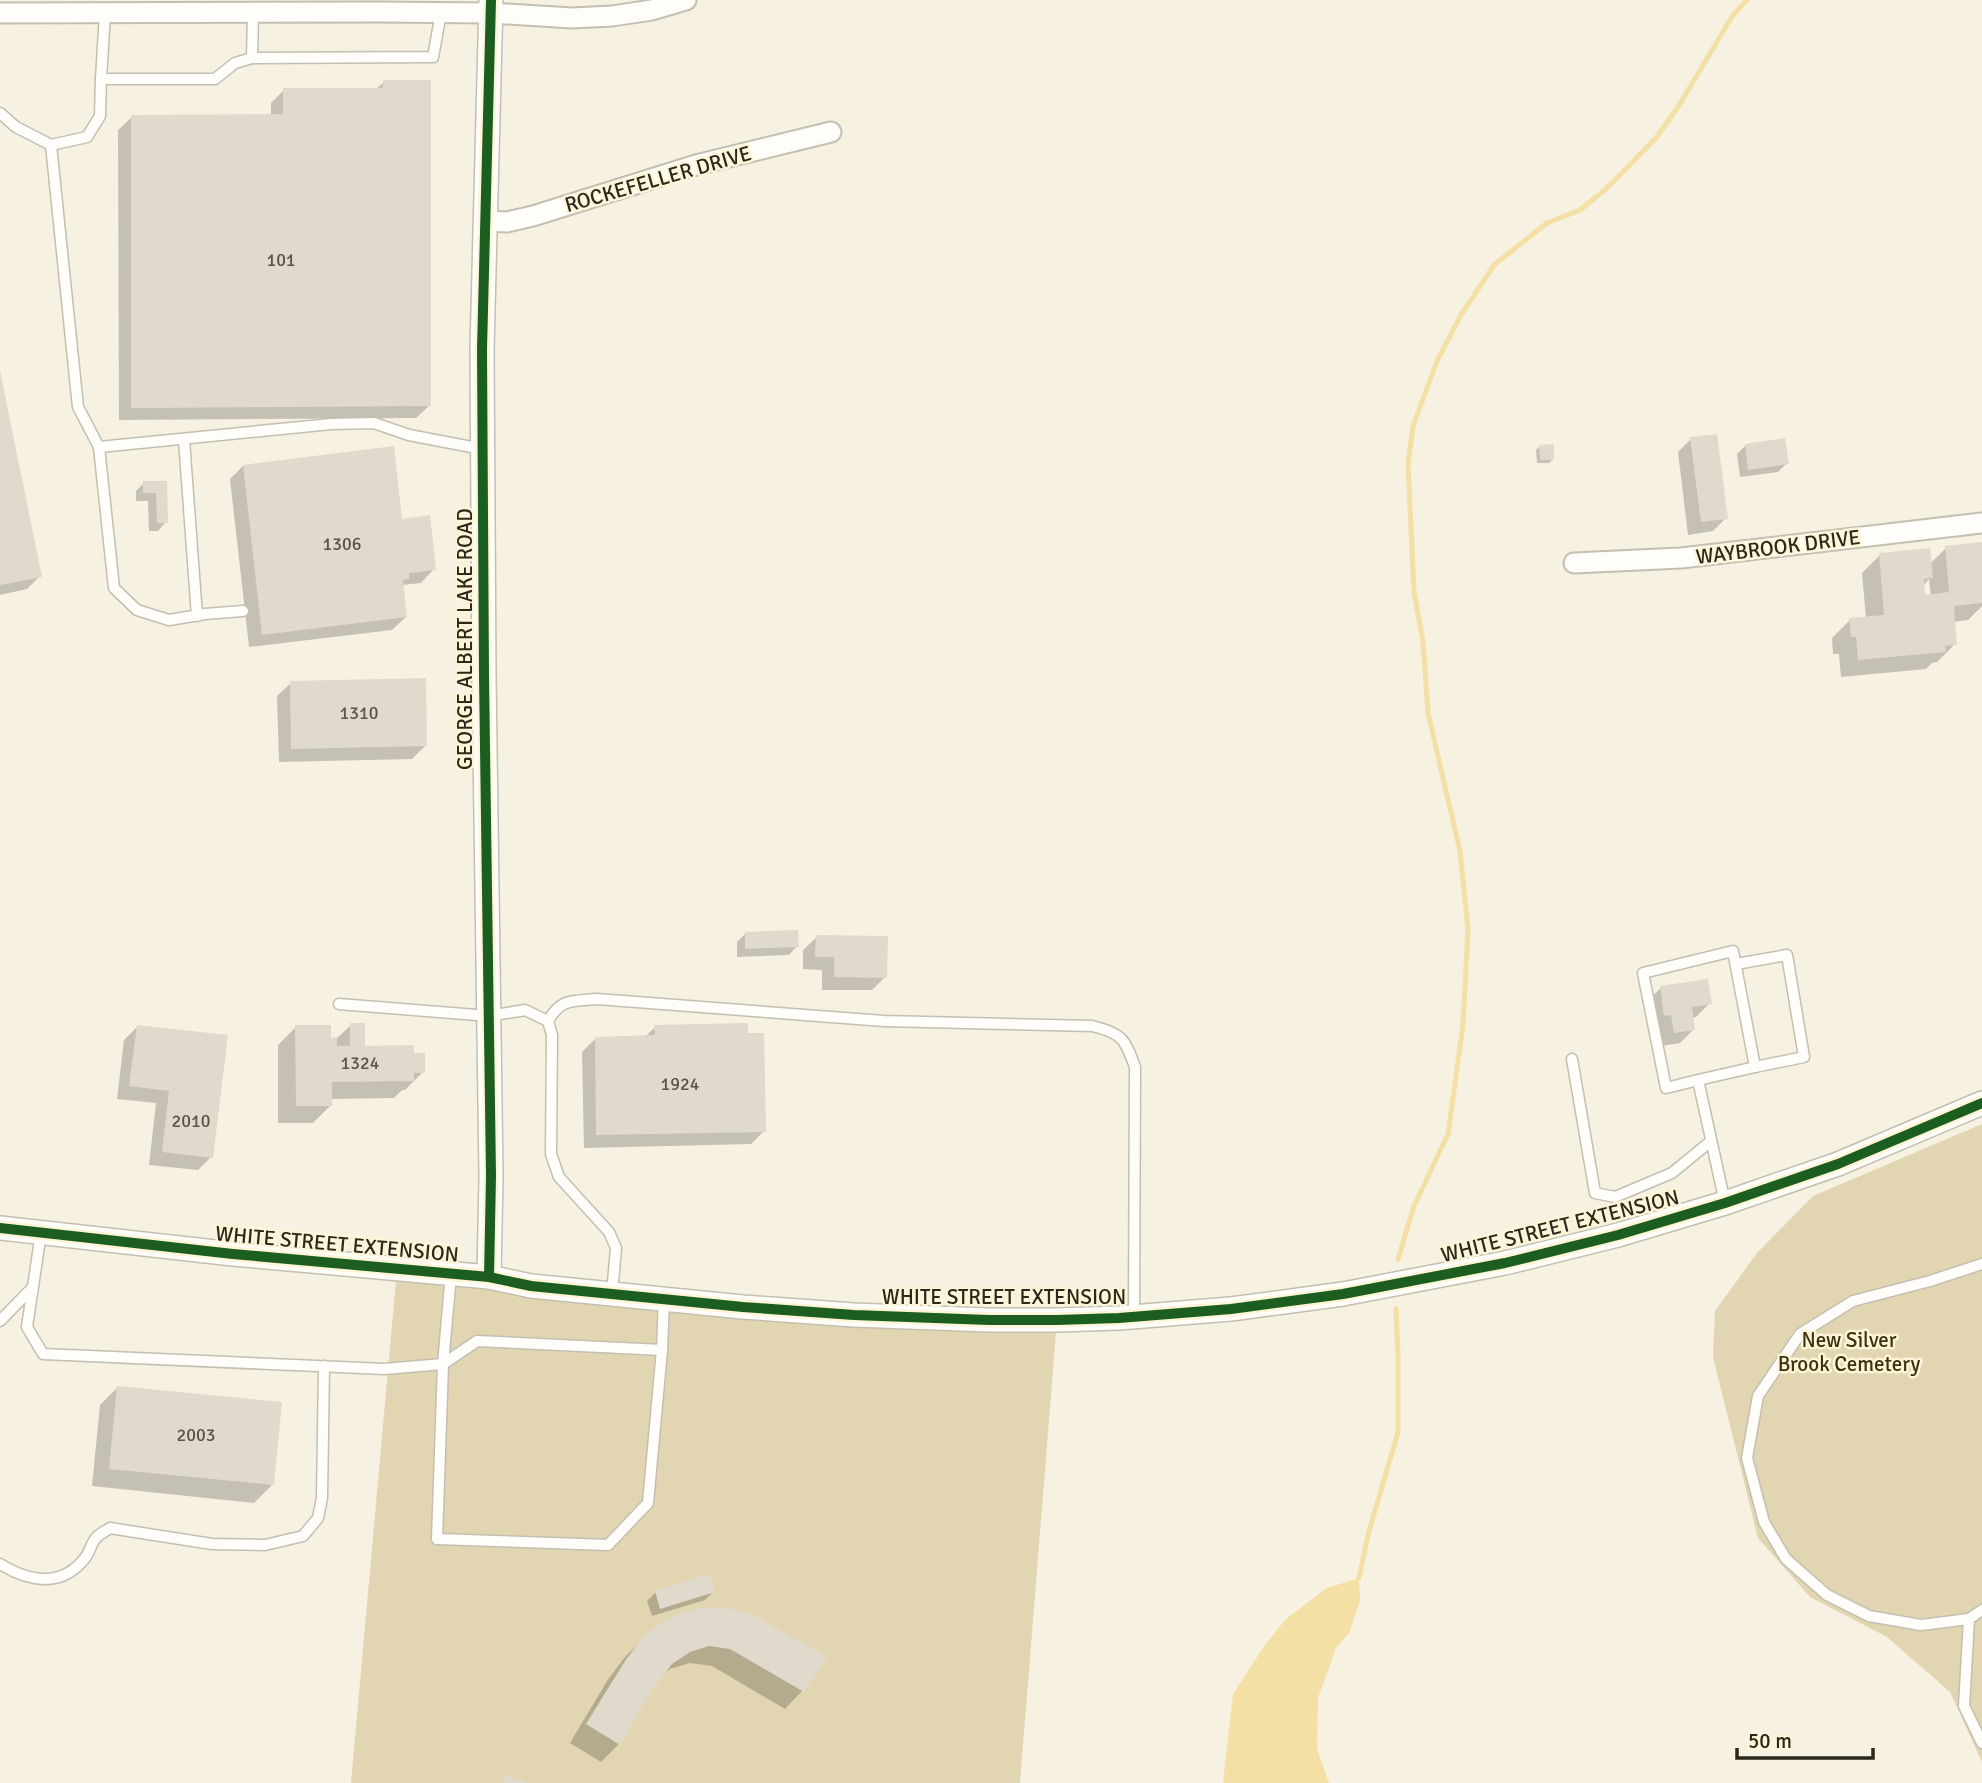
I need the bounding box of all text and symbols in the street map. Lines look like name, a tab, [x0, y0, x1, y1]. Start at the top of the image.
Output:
street label: ROCKEFELLER DRIVE	[562, 140, 754, 218]
house number: 101	[266, 249, 296, 271]
street label: GEORGE ALBERT LAKE ROAD	[452, 508, 478, 770]
street label: WAYBROOK DRIVE	[1694, 524, 1862, 570]
house number: 1306	[323, 533, 361, 555]
house number: 1310	[340, 702, 378, 724]
house number: 1324	[341, 1052, 380, 1074]
house number: 1924	[661, 1073, 700, 1095]
house number: 2010	[172, 1110, 210, 1132]
street label: WHITE STREET EXTENSION	[1438, 1184, 1682, 1268]
street label: WHITE STREET EXTENSION	[214, 1220, 460, 1268]
street label: WHITE STREET EXTENSION	[882, 1284, 1126, 1310]
park label: New Silver Brook Cemetery	[1778, 1327, 1921, 1377]
house number: 2003	[177, 1424, 215, 1446]
scale bar	[1737, 1716, 1874, 1760]
text: 50 m	[1748, 1728, 1792, 1754]

